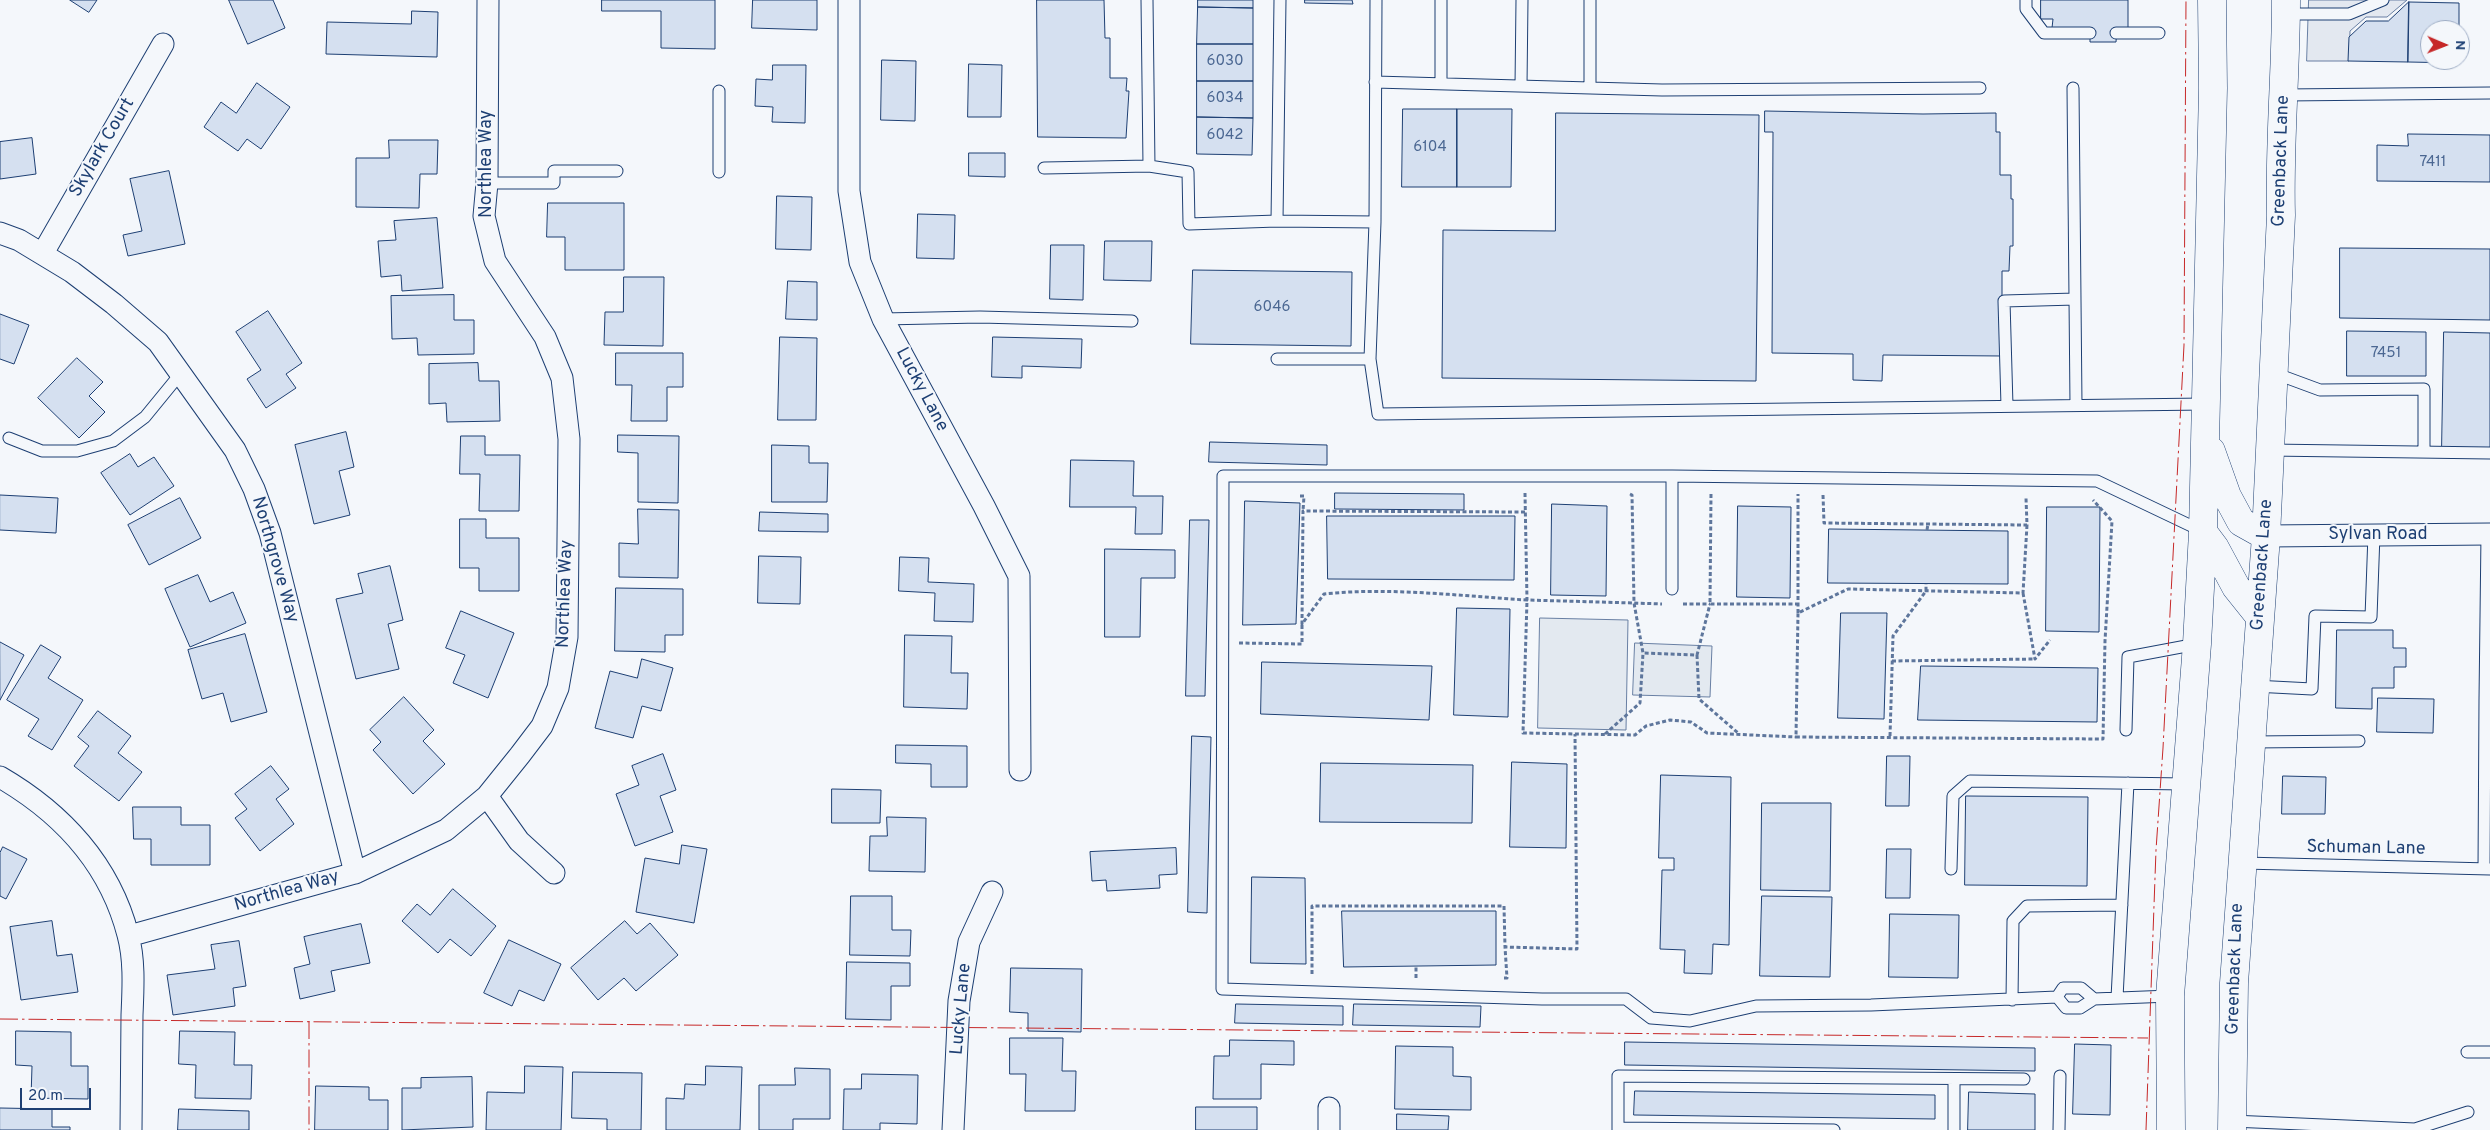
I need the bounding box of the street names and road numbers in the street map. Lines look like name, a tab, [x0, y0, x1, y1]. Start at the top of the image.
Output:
street label: Skylark Court	[66, 95, 140, 201]
street label: Greenback Lane	[2269, 95, 2295, 227]
street label: Northlea Way	[476, 110, 498, 218]
street label: Lucky Lane	[890, 344, 952, 436]
street label: Northgrove Way	[246, 494, 302, 626]
street label: Greenback Lane	[2248, 499, 2278, 631]
street label: Sylvan Road	[2328, 524, 2428, 546]
street label: Northlea Way	[553, 540, 579, 648]
street label: Schuman Lane	[2306, 837, 2426, 861]
street label: Northlea Way	[232, 867, 342, 917]
street label: Greenback Lane	[2223, 903, 2249, 1035]
street label: Lucky Lane	[947, 962, 977, 1056]

